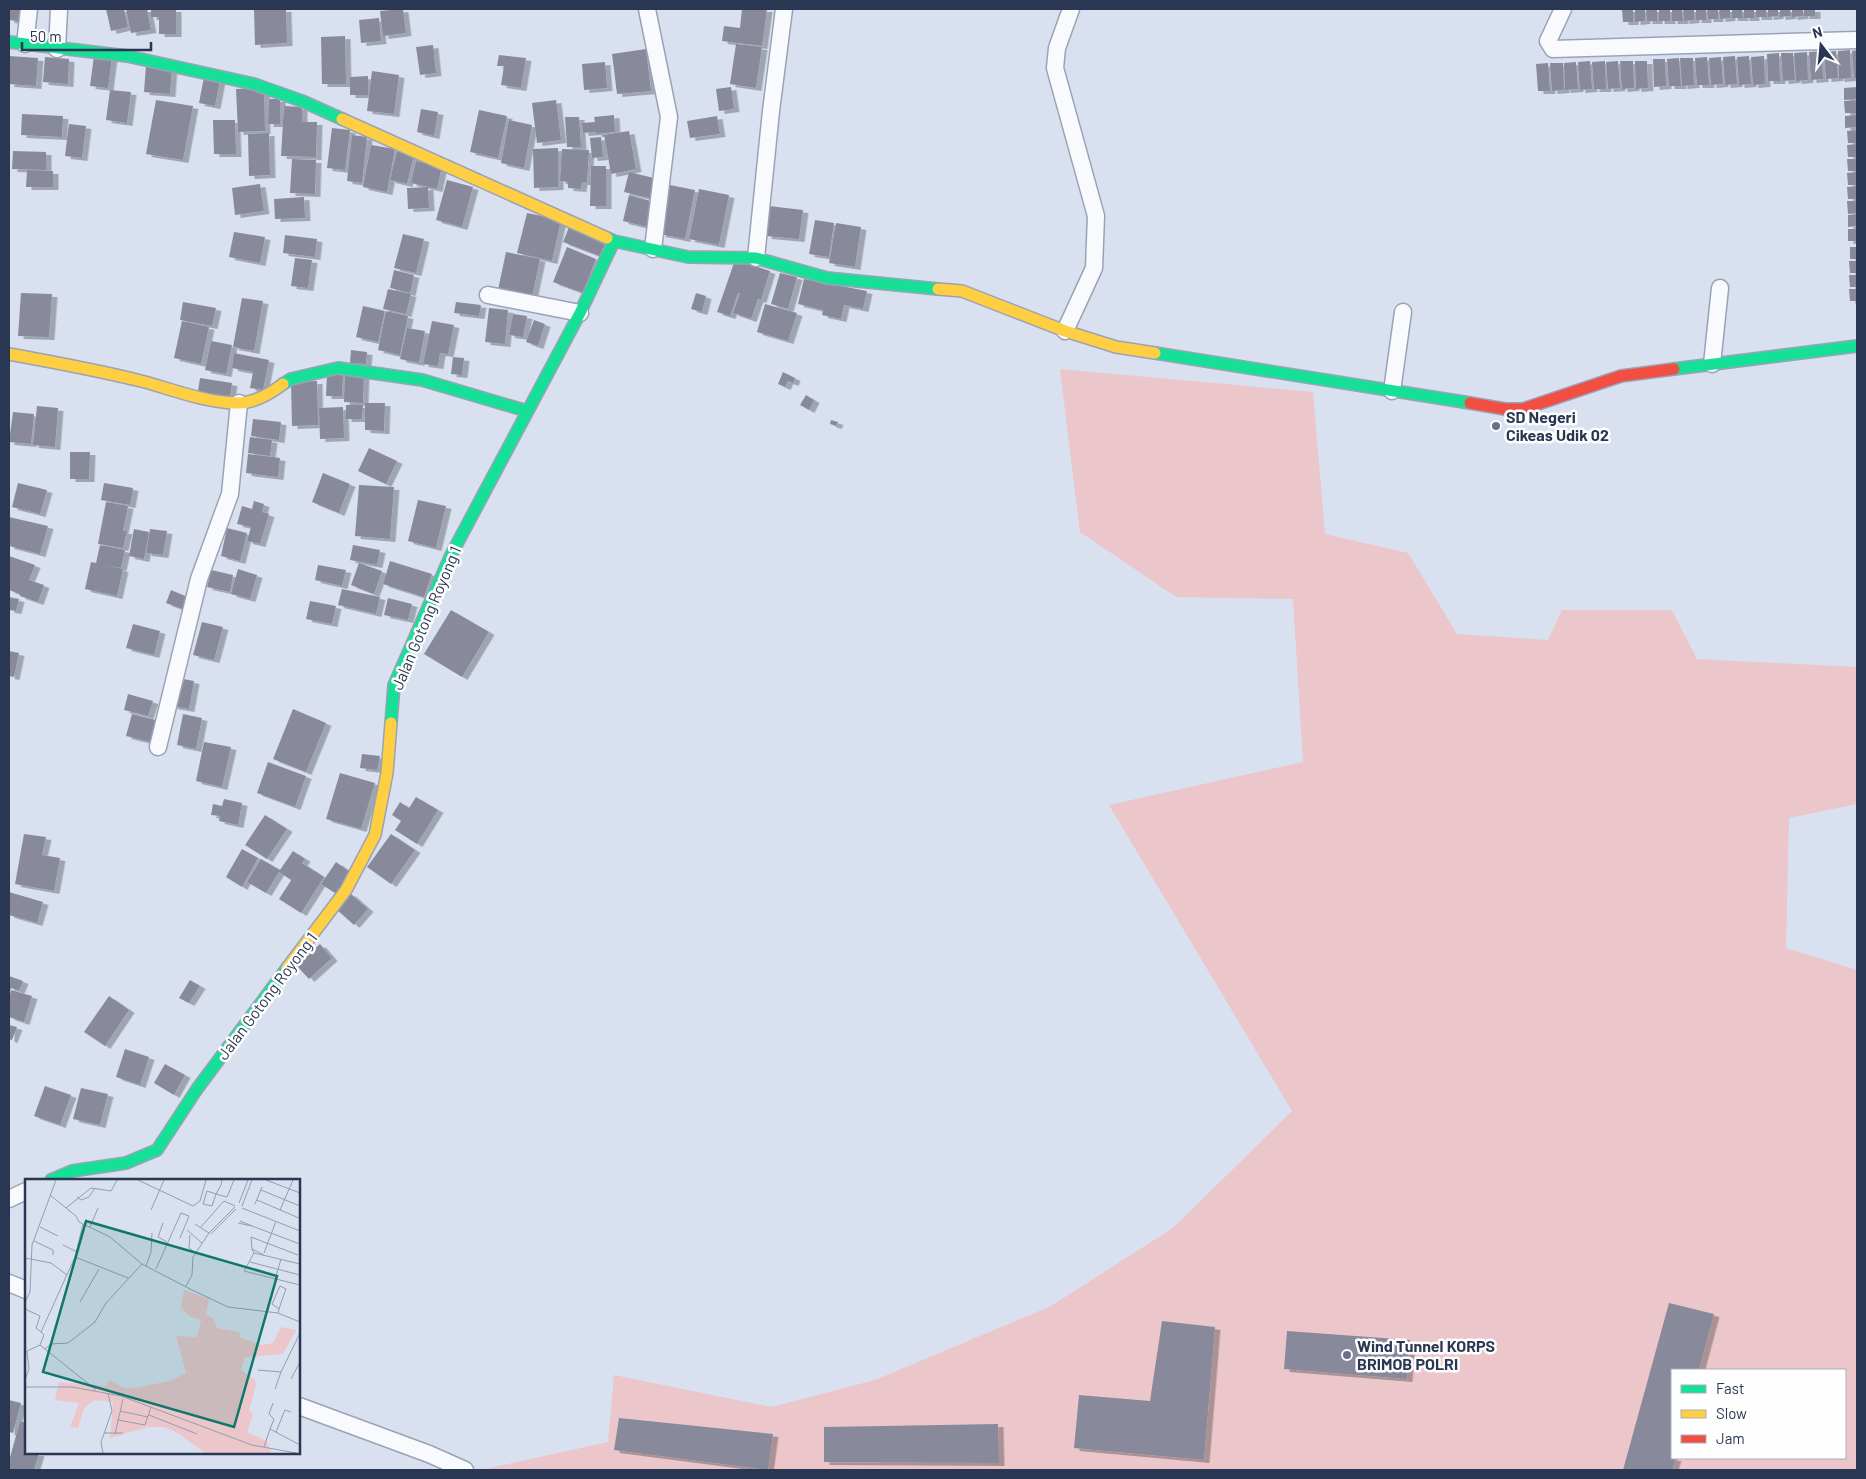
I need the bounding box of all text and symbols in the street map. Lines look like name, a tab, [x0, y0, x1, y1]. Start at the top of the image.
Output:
scale bar	[22, 20, 151, 52]
north arrow	[1796, 20, 1846, 70]
text: N	[1810, 23, 1824, 41]
text: 50 m	[30, 27, 62, 45]
place label: SD Negeri Cikeas Udik 02	[1506, 407, 1609, 444]
marker: SD Negeri Cikeas Udik 02	[1490, 420, 1502, 432]
street label: Jalan Gotong Royong 1	[387, 543, 464, 692]
street label: Jalan Gotong Royong 1	[213, 928, 321, 1063]
inset map	[25, 1179, 300, 1454]
place label: Wind Tunnel KORPS BRIMOB POLRI	[1357, 1336, 1495, 1373]
marker: Wind Tunnel KORPS BRIMOB POLRI	[1341, 1349, 1353, 1361]
legend	[1671, 1369, 1846, 1459]
text: Fast	[1716, 1379, 1744, 1397]
text: Slow	[1716, 1404, 1747, 1422]
text: Jam	[1716, 1429, 1745, 1447]

